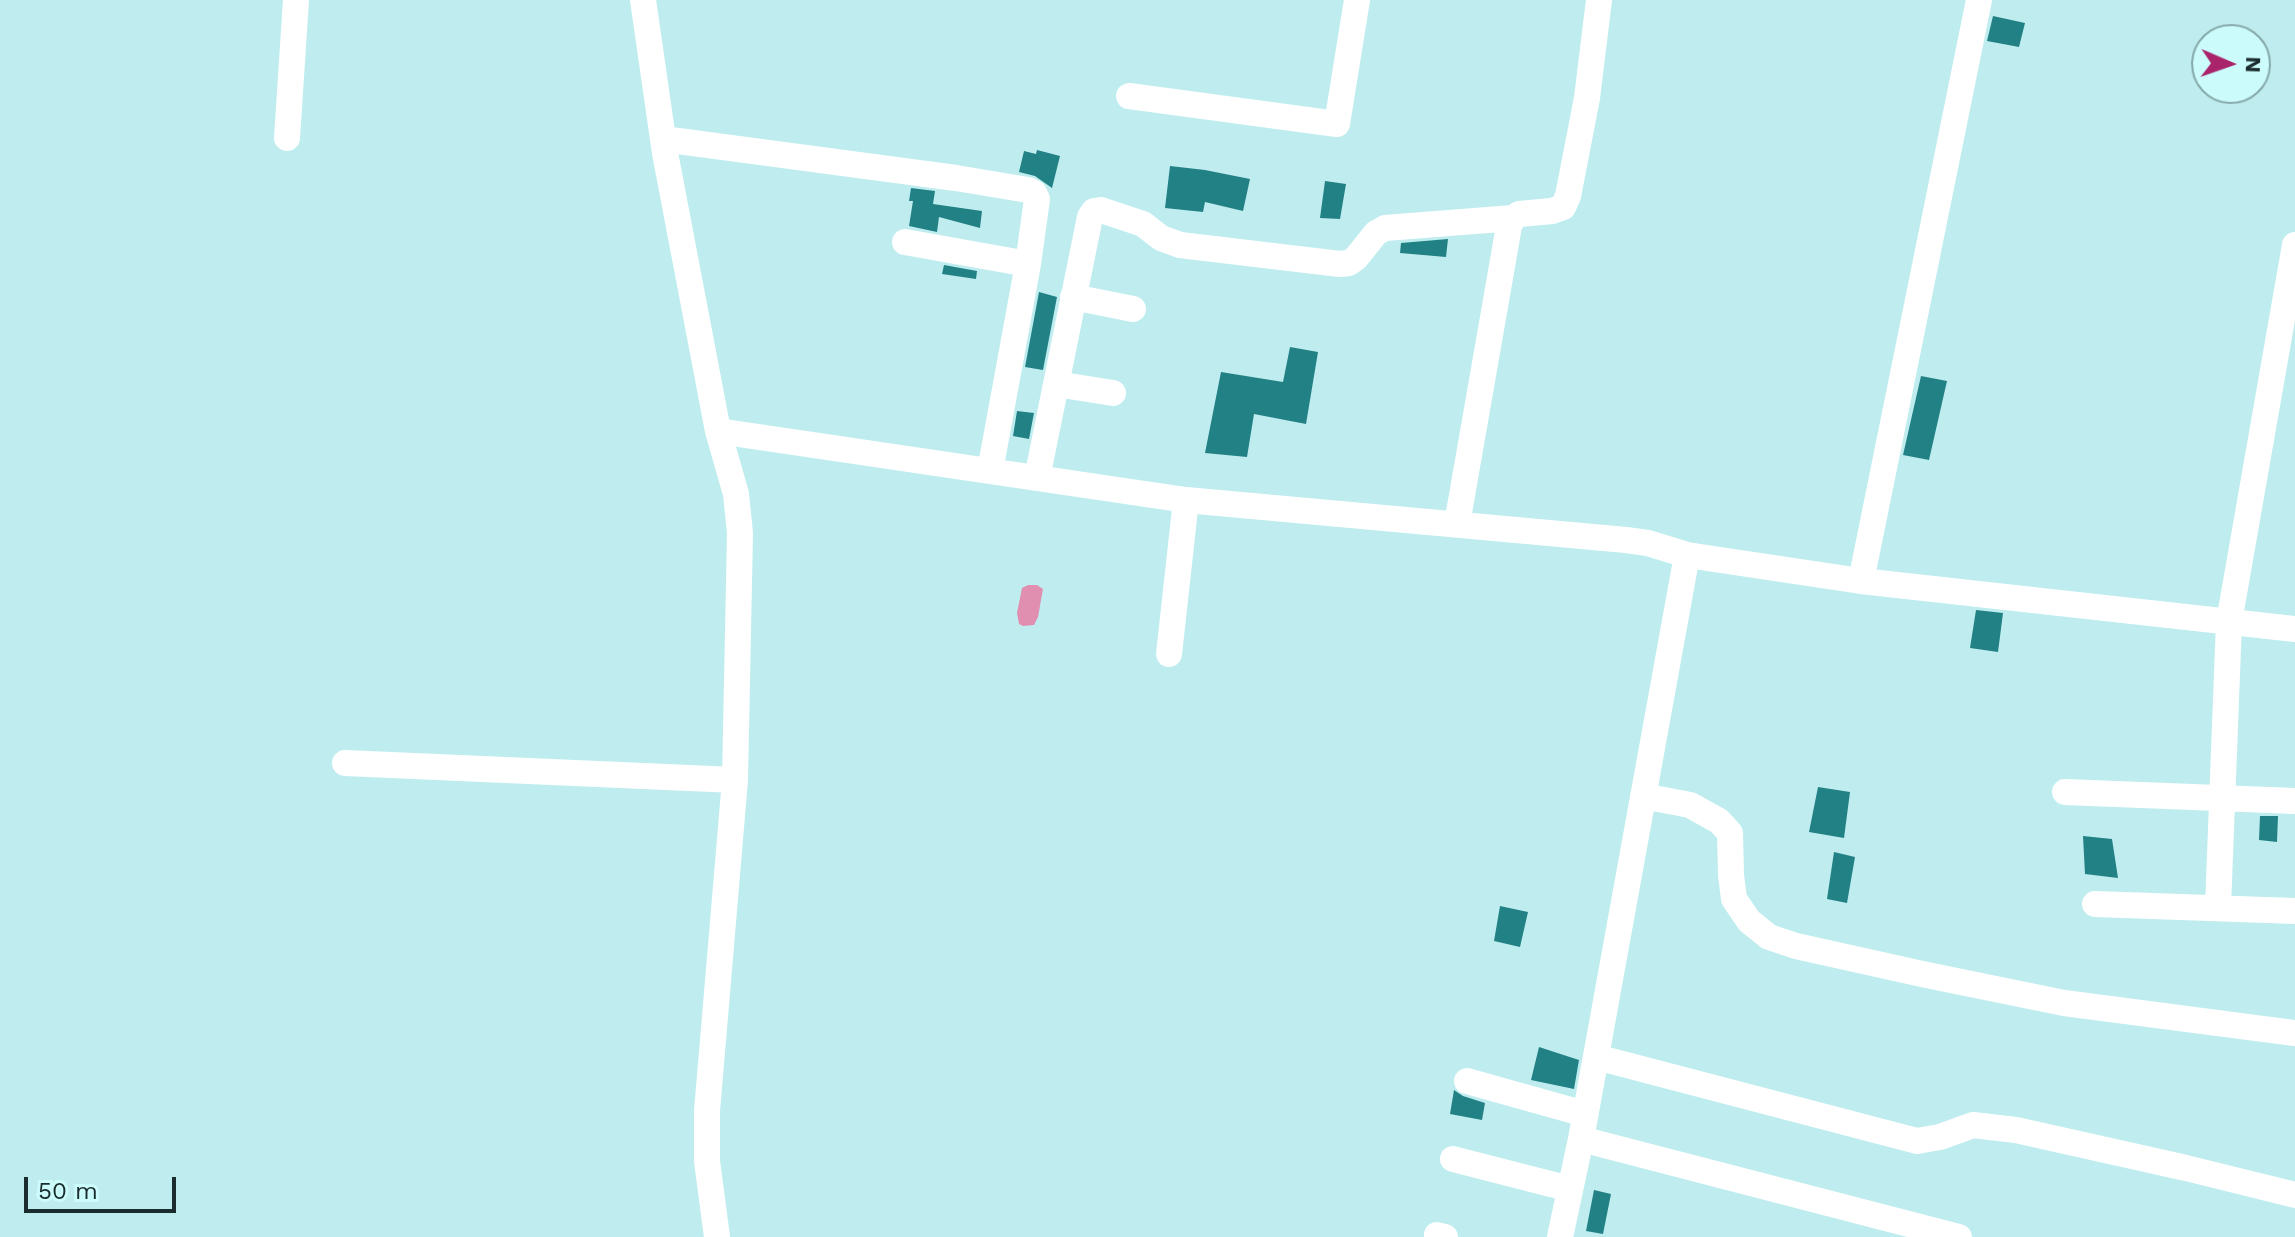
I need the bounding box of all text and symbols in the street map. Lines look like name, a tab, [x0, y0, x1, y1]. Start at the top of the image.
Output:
north arrow	[2191, 24, 2271, 104]
text: N	[2241, 56, 2266, 73]
scale bar	[28, 1161, 180, 1211]
text: 50 m	[38, 1177, 98, 1205]

